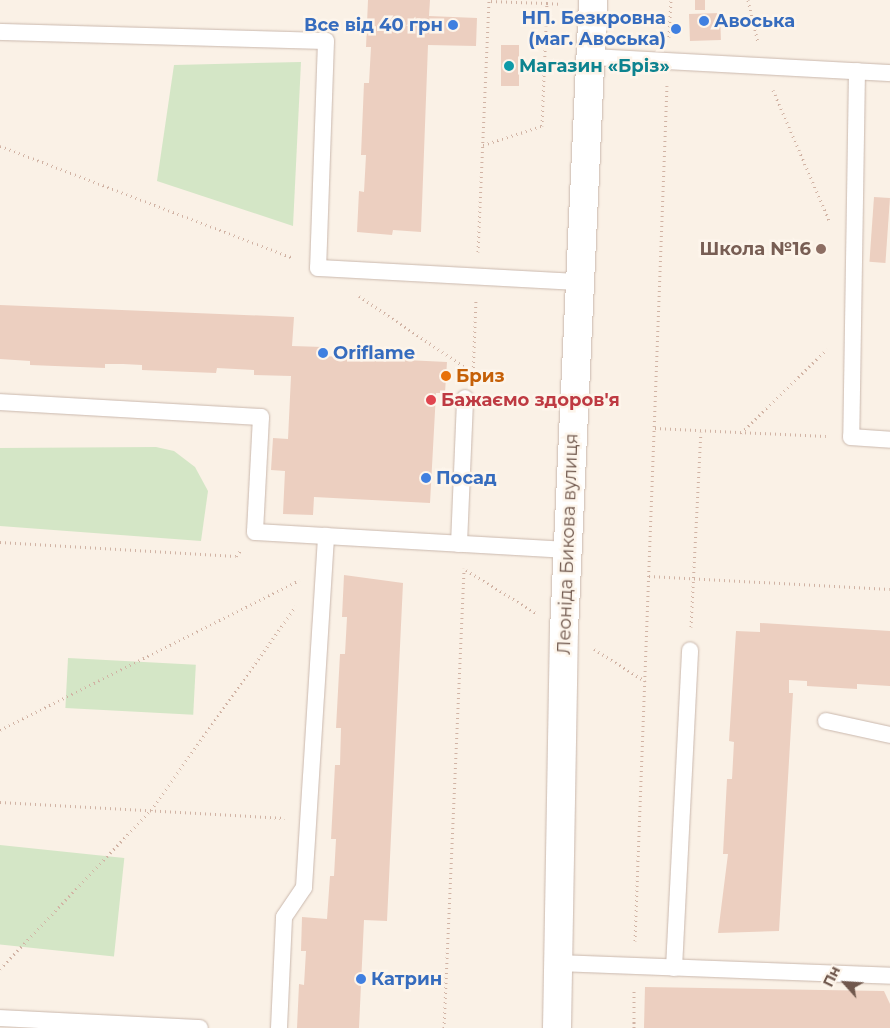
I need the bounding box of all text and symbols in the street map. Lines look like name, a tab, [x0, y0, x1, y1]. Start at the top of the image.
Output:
place label: НП. Безкровна (маг. Авоська)	[522, 8, 666, 50]
place label: Авоська	[714, 10, 795, 32]
place label: Все від 40 грн	[304, 14, 443, 36]
marker: Авоська	[698, 15, 710, 27]
marker: Все від 40 грн	[447, 19, 459, 31]
marker: НП. Безкровна (маг. Авоська)	[670, 23, 682, 35]
place label: Магазин «Бріз»	[519, 55, 670, 77]
marker: Магазин «Бріз»	[503, 60, 515, 72]
place label: Школа №16	[700, 238, 811, 260]
marker: Школа №16	[815, 243, 827, 255]
place label: Oriflame	[333, 342, 415, 364]
marker: Oriflame	[317, 347, 329, 359]
place label: Бриз	[456, 365, 505, 387]
marker: Бриз	[440, 370, 452, 382]
place label: Бажаємо здоров'я	[441, 389, 620, 411]
marker: Бажаємо здоров'я	[425, 394, 437, 406]
street label: Леоніда Бикова вулиця	[553, 433, 583, 655]
place label: Посад	[436, 467, 497, 489]
marker: Посад	[420, 472, 432, 484]
north arrow	[820, 958, 870, 1008]
text: Пн	[819, 963, 844, 990]
place label: Катрин	[371, 968, 442, 990]
marker: Катрин	[355, 973, 367, 985]

